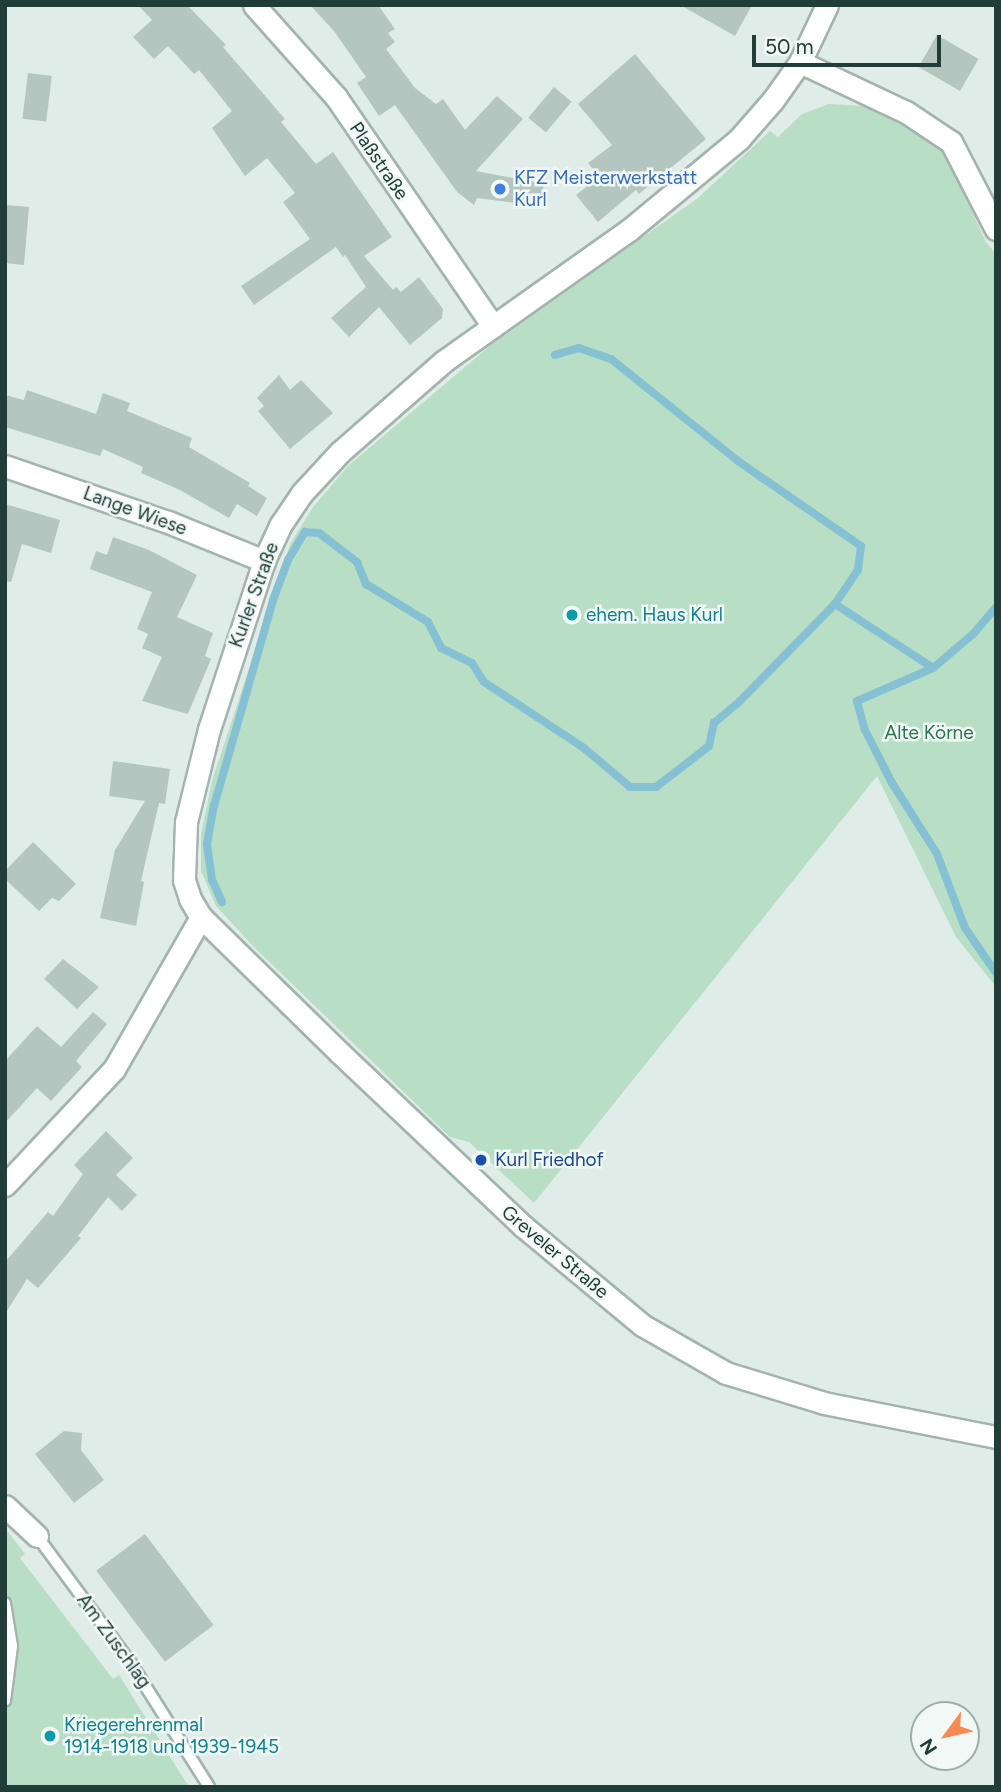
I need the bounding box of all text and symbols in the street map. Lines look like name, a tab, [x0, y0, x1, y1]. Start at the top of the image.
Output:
scale bar	[756, 21, 945, 65]
text: 50 m	[765, 34, 814, 59]
street label: Plaßstraße	[345, 118, 413, 204]
place label: KFZ Meisterwerkstatt Kurl	[514, 167, 697, 211]
marker: KFZ Meisterwerkstatt Kurl	[492, 181, 508, 197]
street label: Lange Wiese	[80, 482, 190, 540]
street label: Kurler Straße	[224, 539, 284, 651]
place label: ehem. Haus Kurl	[586, 604, 723, 626]
marker: ehem. Haus Kurl	[564, 607, 580, 623]
park label: Alte Körne	[884, 722, 974, 744]
place label: Kurl Friedhof	[495, 1149, 604, 1171]
marker: Kurl Friedhof	[473, 1152, 489, 1168]
street label: Greveler Straße	[497, 1201, 613, 1303]
street label: Am Zuschlag	[72, 1589, 156, 1693]
north arrow	[910, 1701, 980, 1771]
place label: Kriegerehrenmal 1914-1918 und 1939-1945	[64, 1714, 279, 1758]
marker: Kriegerehrenmal 1914-1918 und 1939-1945	[42, 1728, 58, 1744]
text: N	[915, 1734, 942, 1759]

